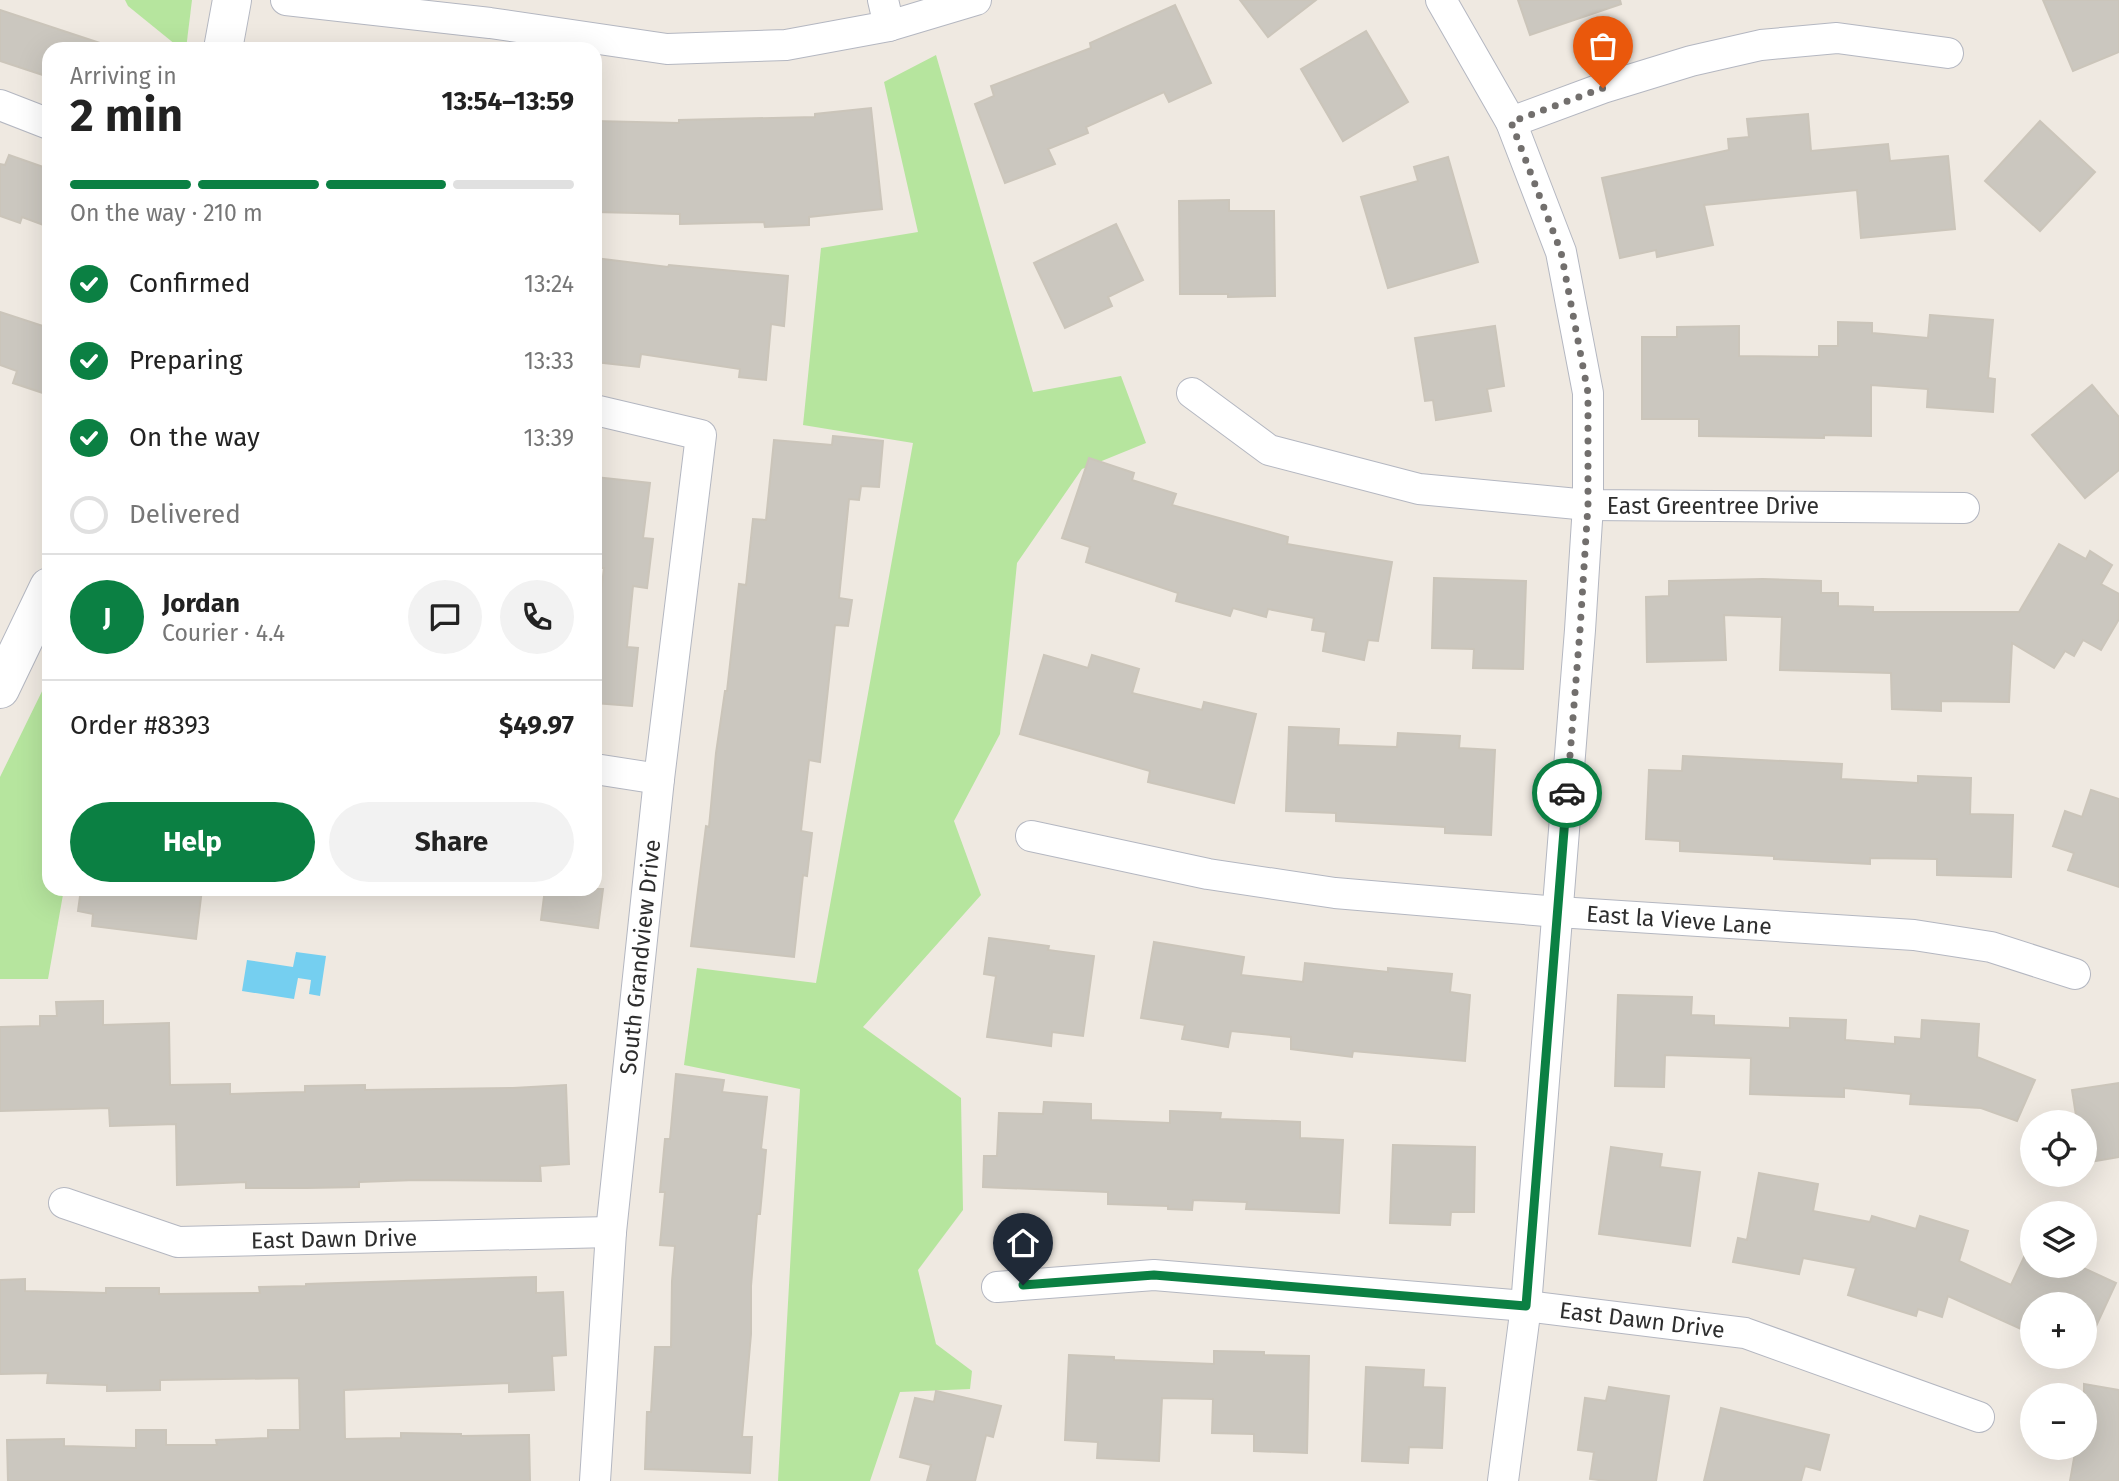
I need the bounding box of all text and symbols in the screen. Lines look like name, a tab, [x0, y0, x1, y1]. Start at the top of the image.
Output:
pin	[1573, 16, 1633, 88]
icon: bag	[1584, 27, 1622, 65]
text: Arriving in	[70, 62, 177, 90]
text: 13:54–13:59	[442, 86, 574, 117]
text: 2 min	[70, 88, 183, 143]
text: On the way · 210 m	[70, 199, 263, 227]
icon: check	[70, 265, 108, 303]
text: Confirmed	[129, 268, 250, 299]
text: 13:24	[524, 270, 574, 298]
icon: check	[70, 342, 108, 380]
text: Preparing	[129, 345, 242, 376]
text: 13:33	[524, 347, 574, 375]
icon: check	[70, 419, 108, 457]
text: On the way	[129, 422, 260, 453]
text: 13:39	[524, 424, 574, 452]
street label: East Greentree Drive	[1607, 492, 1819, 520]
text: Delivered	[129, 499, 241, 530]
button: chat	[408, 580, 482, 654]
button: phone	[500, 580, 574, 654]
text: Jordan	[162, 588, 240, 619]
text: J	[103, 602, 111, 633]
text: Courier · 4.4	[162, 619, 285, 647]
text: Order #8393	[70, 710, 210, 741]
text: $49.97	[499, 710, 574, 741]
courier	[1532, 758, 1602, 828]
icon: car	[1548, 774, 1586, 812]
button: Help	[70, 802, 315, 882]
button: Share	[329, 802, 574, 882]
street label: South Grandview Drive	[614, 838, 666, 1076]
street label: East la Vieve Lane	[1585, 900, 1773, 940]
map controls	[2020, 1110, 2097, 1460]
button: locate	[2020, 1110, 2097, 1187]
button: layers	[2020, 1201, 2097, 1278]
pin	[993, 1213, 1053, 1285]
street label: East Dawn Drive	[251, 1224, 417, 1254]
icon: home	[1004, 1224, 1042, 1262]
button: +	[2020, 1292, 2097, 1369]
street label: East Dawn Drive	[1558, 1296, 1726, 1344]
button: −	[2020, 1383, 2097, 1460]

